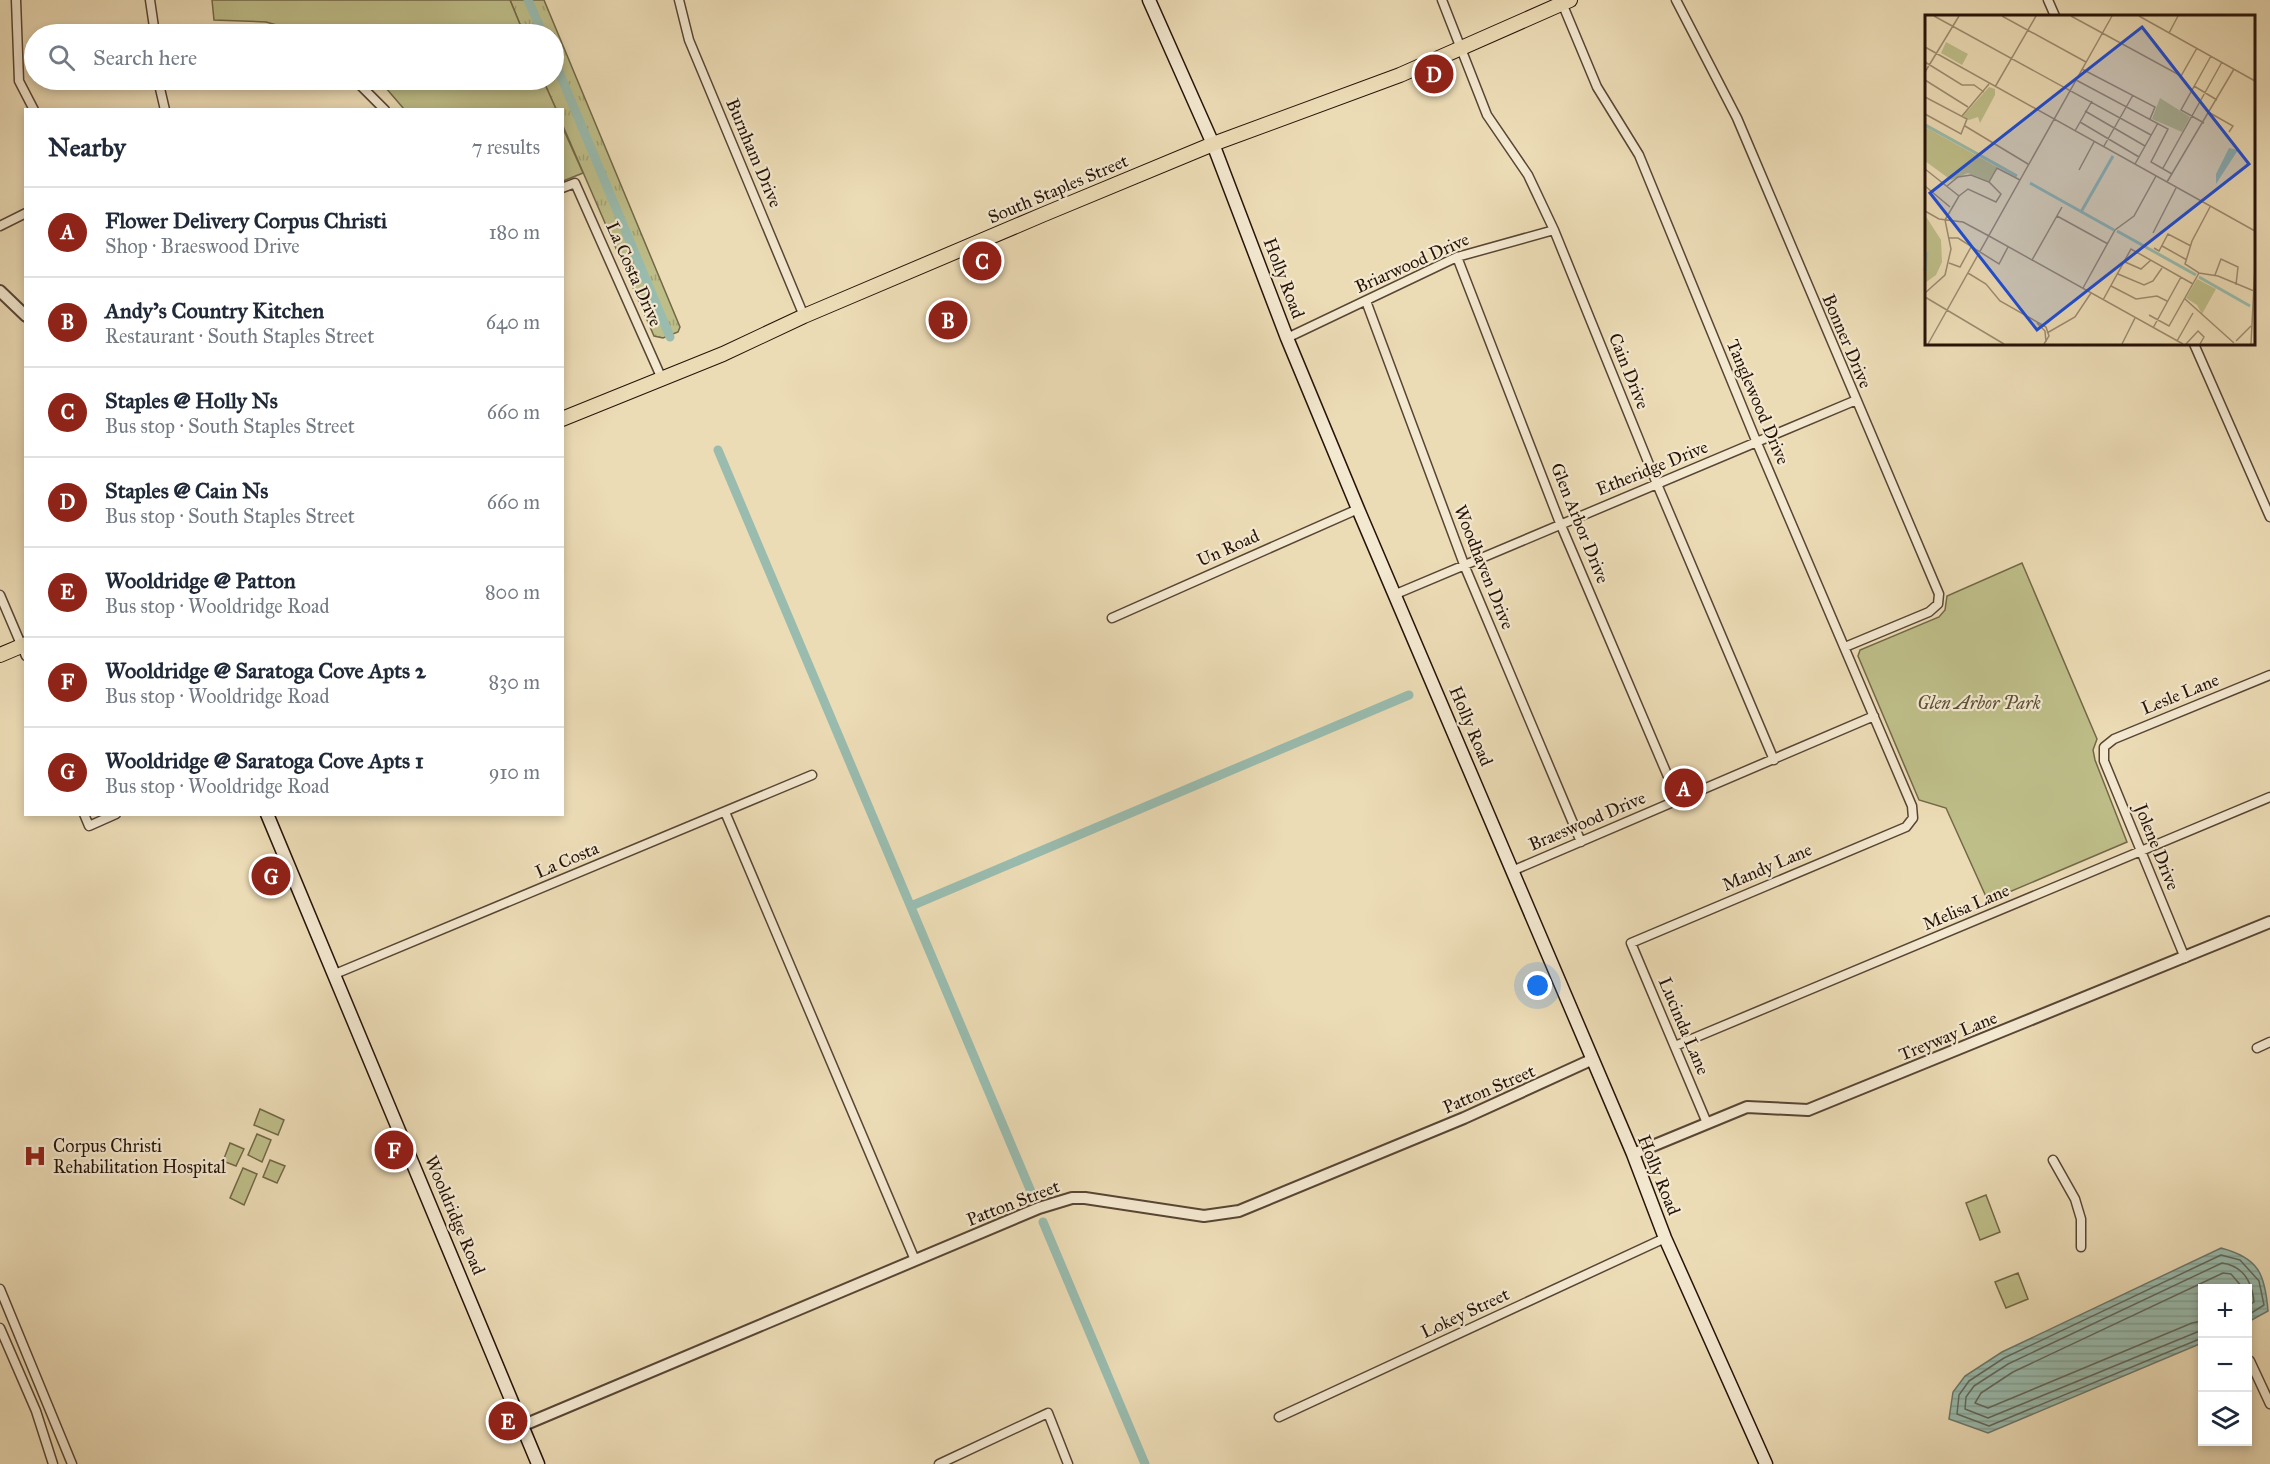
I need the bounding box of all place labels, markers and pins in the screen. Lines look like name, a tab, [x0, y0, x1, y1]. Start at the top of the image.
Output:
pin: D	[1414, 52, 1454, 97]
pin: C	[962, 238, 1002, 284]
pin: B	[928, 298, 968, 342]
pin: A	[1664, 766, 1704, 810]
pin: G	[252, 854, 290, 898]
pin: F	[374, 1128, 414, 1172]
place label: Corpus Christi Rehabilitation Hospital	[53, 1135, 226, 1178]
hospital icon: Corpus Christi Rehabilitation Hospital	[22, 1143, 48, 1169]
pin: E	[488, 1398, 528, 1444]

